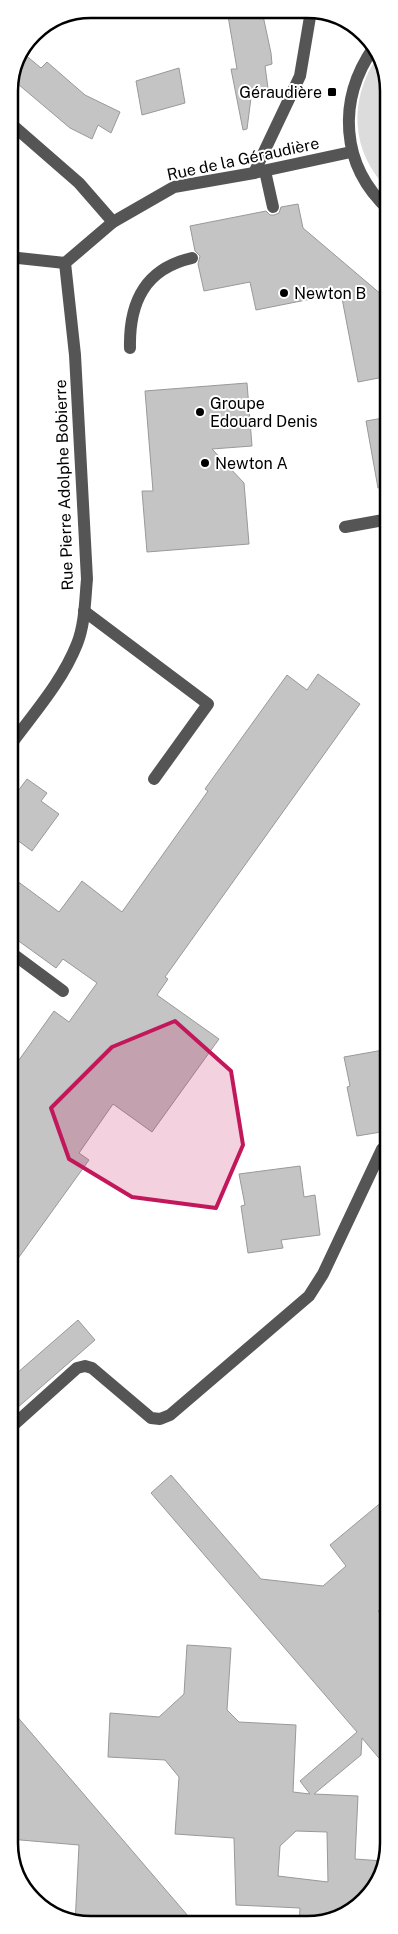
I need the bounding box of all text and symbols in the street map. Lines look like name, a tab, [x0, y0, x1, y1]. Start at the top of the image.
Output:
place label: Géraudière	[239, 83, 322, 102]
marker: Géraudière	[326, 86, 338, 98]
street label: Rue de la Géraudière	[165, 134, 321, 184]
place label: Newton B	[294, 284, 366, 303]
marker: Newton B	[278, 287, 290, 299]
street label: Rue Pierre Adolphe Bobierre	[51, 379, 77, 591]
place label: Groupe Edouard Denis	[210, 394, 318, 431]
marker: Groupe Edouard Denis	[194, 406, 206, 418]
place label: Newton A	[215, 454, 288, 473]
marker: Newton A	[199, 457, 211, 469]

